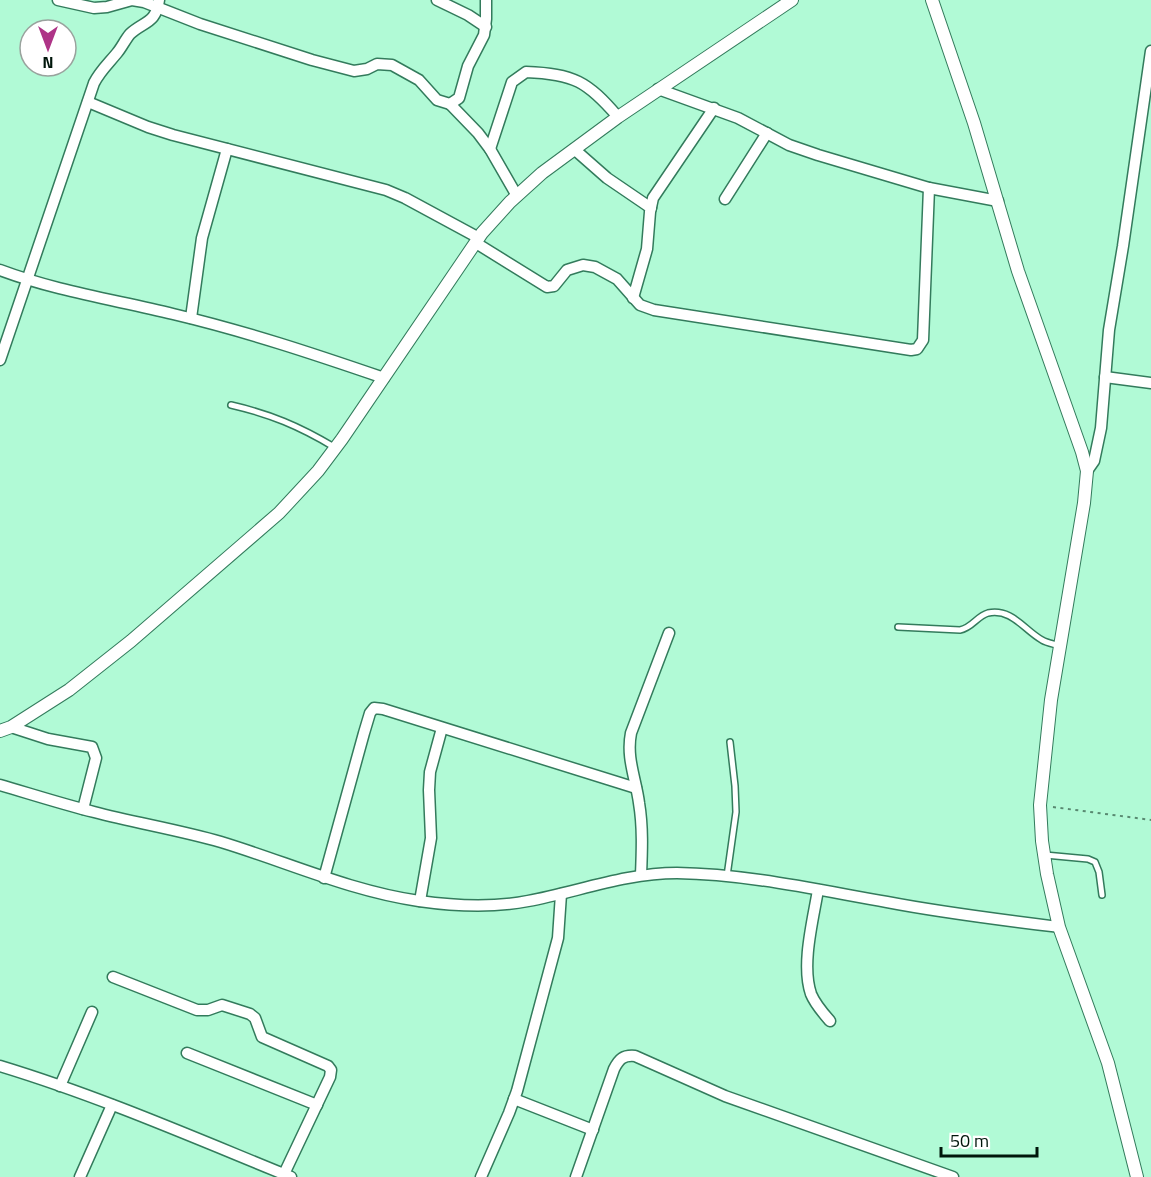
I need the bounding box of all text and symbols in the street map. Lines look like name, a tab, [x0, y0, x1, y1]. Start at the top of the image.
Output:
north arrow	[18, 18, 78, 78]
text: N	[42, 51, 54, 75]
scale bar	[941, 1120, 1037, 1158]
text: 50 m	[950, 1127, 989, 1154]

